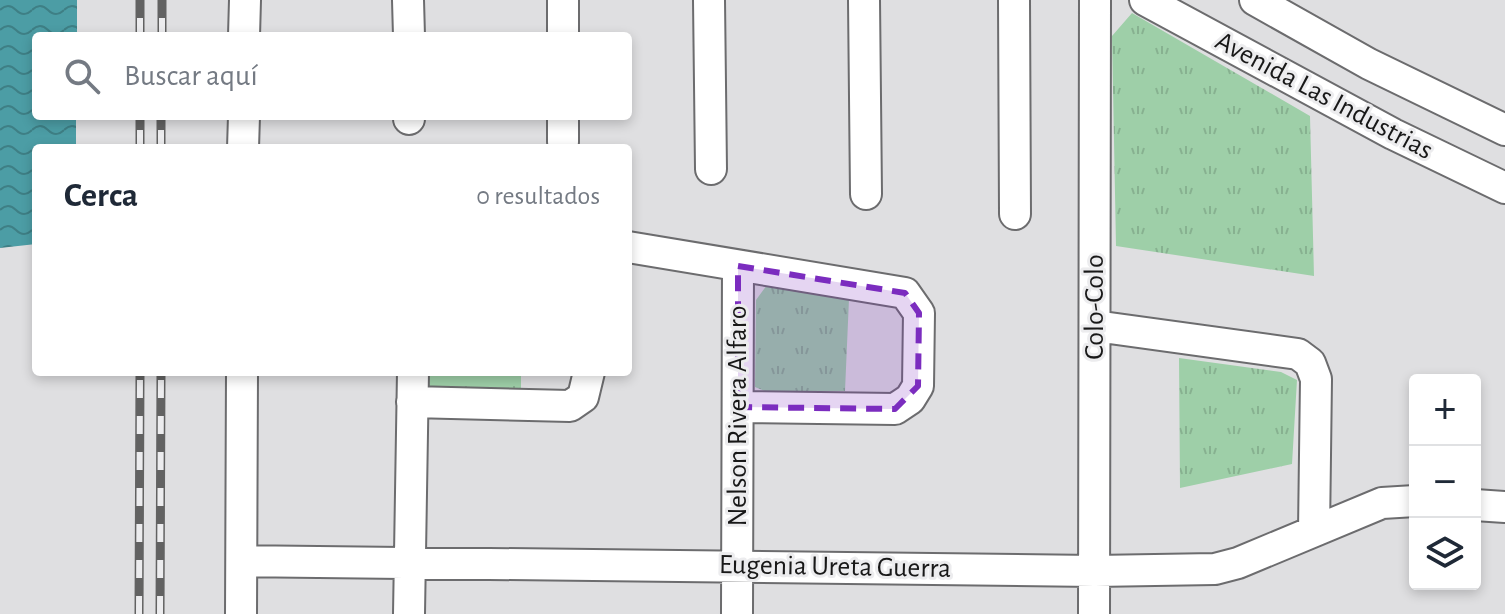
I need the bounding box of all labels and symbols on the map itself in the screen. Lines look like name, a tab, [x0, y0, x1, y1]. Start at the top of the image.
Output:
street label: Avenida Las Industrias	[1211, 27, 1437, 165]
street label: Colo-Colo	[1081, 254, 1109, 360]
street label: Nelson Rivera Alfaro	[724, 306, 752, 526]
street label: Eugenia Ureta Guerra	[719, 551, 951, 583]

